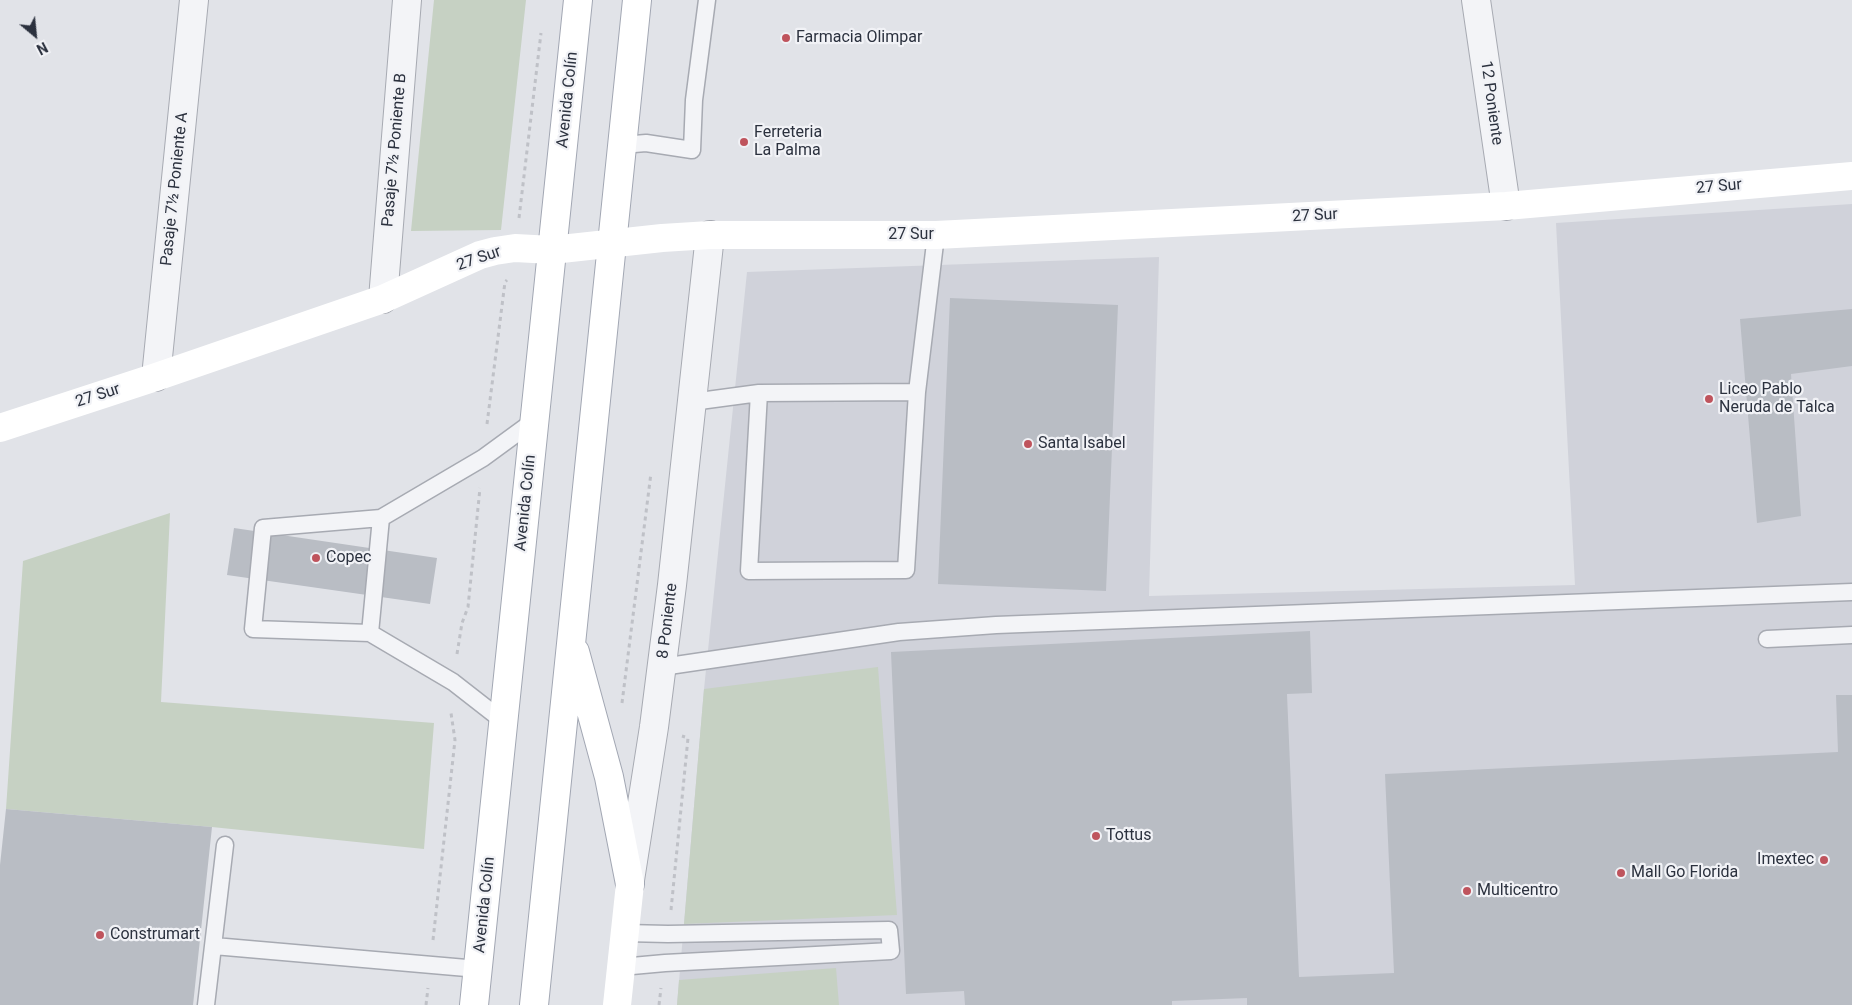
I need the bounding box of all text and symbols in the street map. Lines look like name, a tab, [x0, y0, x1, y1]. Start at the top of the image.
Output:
north arrow	[10, 10, 60, 60]
place label: Farmacia Olimpar	[796, 28, 922, 48]
marker: Farmacia Olimpar	[780, 32, 792, 44]
text: N	[34, 39, 50, 58]
street label: Avenida Colín	[553, 51, 583, 149]
street label: 12 Poniente	[1476, 60, 1506, 146]
street label: Pasaje 7½ Poniente B	[379, 72, 411, 228]
street label: Pasaje 7½ Poniente A	[157, 111, 193, 267]
place label: Ferreteria La Palma	[754, 123, 822, 161]
marker: Ferreteria La Palma	[738, 136, 750, 148]
street label: 27 Sur	[1695, 175, 1743, 199]
street label: 27 Sur	[1292, 205, 1338, 227]
street label: 27 Sur	[888, 225, 934, 245]
street label: 27 Sur	[454, 242, 504, 276]
street label: 27 Sur	[73, 380, 123, 412]
place label: Liceo Pablo Neruda de Talca	[1719, 380, 1835, 418]
marker: Liceo Pablo Neruda de Talca	[1703, 393, 1715, 405]
place label: Santa Isabel	[1038, 434, 1126, 454]
marker: Santa Isabel	[1022, 438, 1034, 450]
street label: Avenida Colín	[511, 454, 541, 552]
place label: Copec	[326, 548, 371, 568]
marker: Copec	[310, 552, 322, 564]
street label: 8 Poniente	[654, 582, 682, 660]
place label: Tottus	[1106, 826, 1151, 846]
marker: Tottus	[1090, 830, 1102, 842]
place label: Imextec	[1757, 850, 1814, 870]
marker: Imextec	[1818, 854, 1830, 866]
street label: Avenida Colín	[470, 856, 500, 954]
place label: Mall Go Florida	[1631, 863, 1738, 883]
marker: Mall Go Florida	[1615, 867, 1627, 879]
place label: Multicentro	[1477, 881, 1558, 901]
marker: Multicentro	[1461, 885, 1473, 897]
place label: Construmart	[110, 925, 200, 945]
marker: Construmart	[94, 929, 106, 941]

